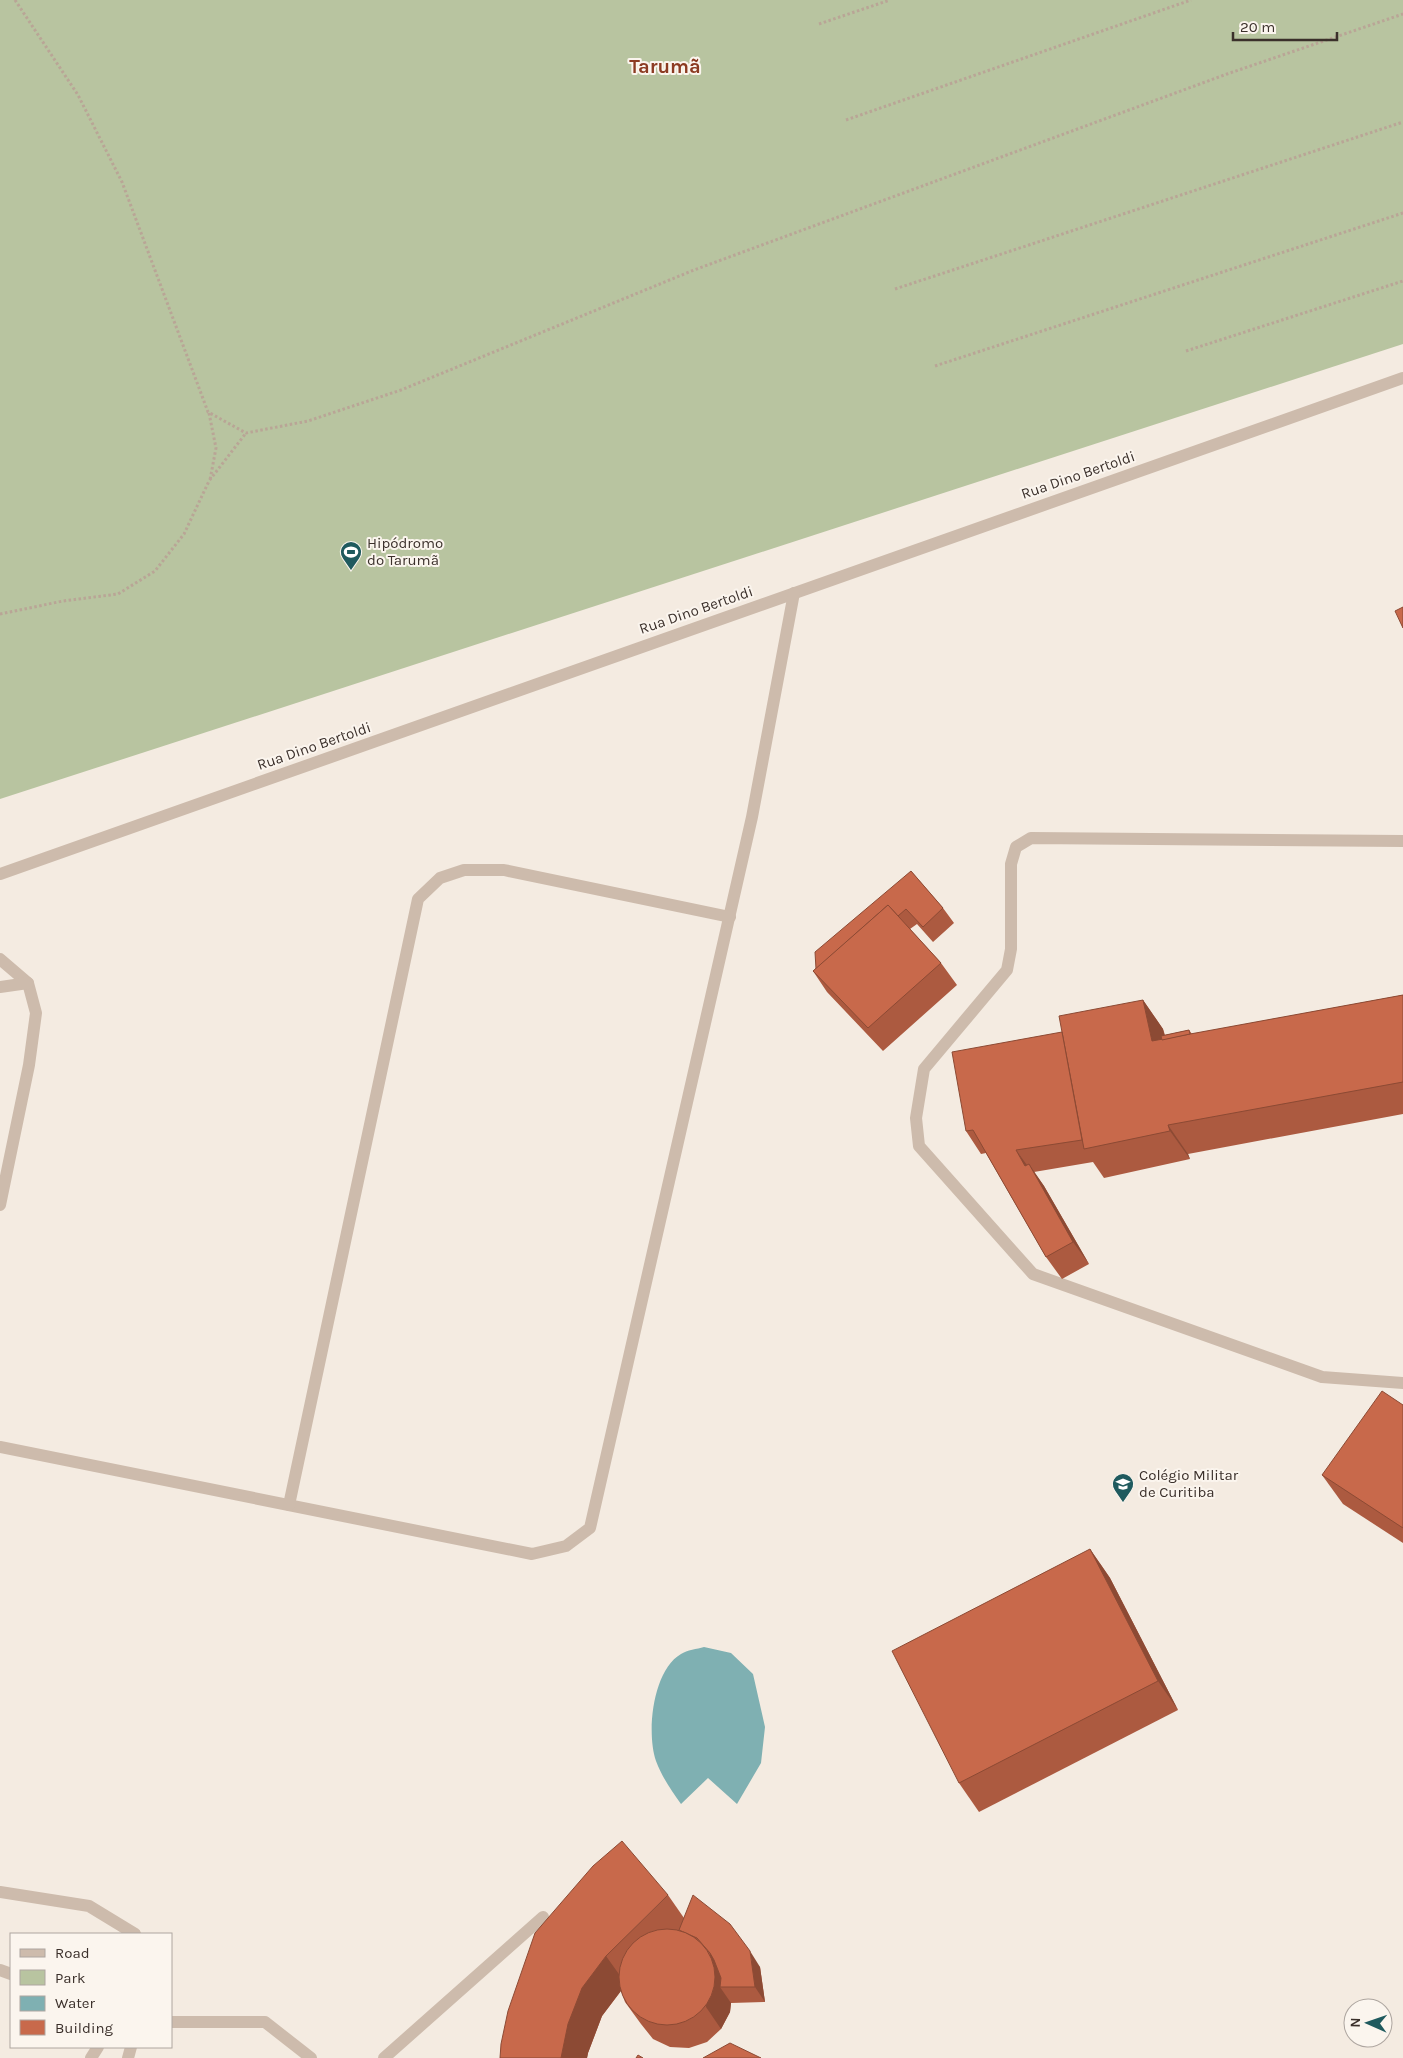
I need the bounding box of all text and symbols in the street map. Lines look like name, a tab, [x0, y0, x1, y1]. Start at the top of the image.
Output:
scale bar	[1233, 10, 1337, 42]
text: 20 m	[1240, 18, 1275, 36]
district label: Tarumã	[629, 55, 701, 78]
street label: Rua Dino Bertoldi	[1019, 447, 1137, 503]
place label: Hipódromo do Tarumã	[367, 534, 443, 569]
sports icon: Hipódromo do Tarumã	[339, 540, 363, 571]
street label: Rua Dino Bertoldi	[637, 582, 755, 638]
street label: Rua Dino Bertoldi	[255, 718, 373, 774]
place label: Colégio Militar de Curitiba	[1139, 1466, 1239, 1501]
school or university icon: Colégio Militar de Curitiba	[1111, 1472, 1135, 1503]
legend	[10, 1933, 172, 2048]
text: Road	[55, 1944, 90, 1962]
text: Park	[55, 1969, 85, 1987]
text: Water	[55, 1994, 96, 2012]
north arrow	[1343, 1998, 1393, 2048]
text: N	[1347, 2017, 1364, 2028]
text: Building	[55, 2019, 113, 2037]

